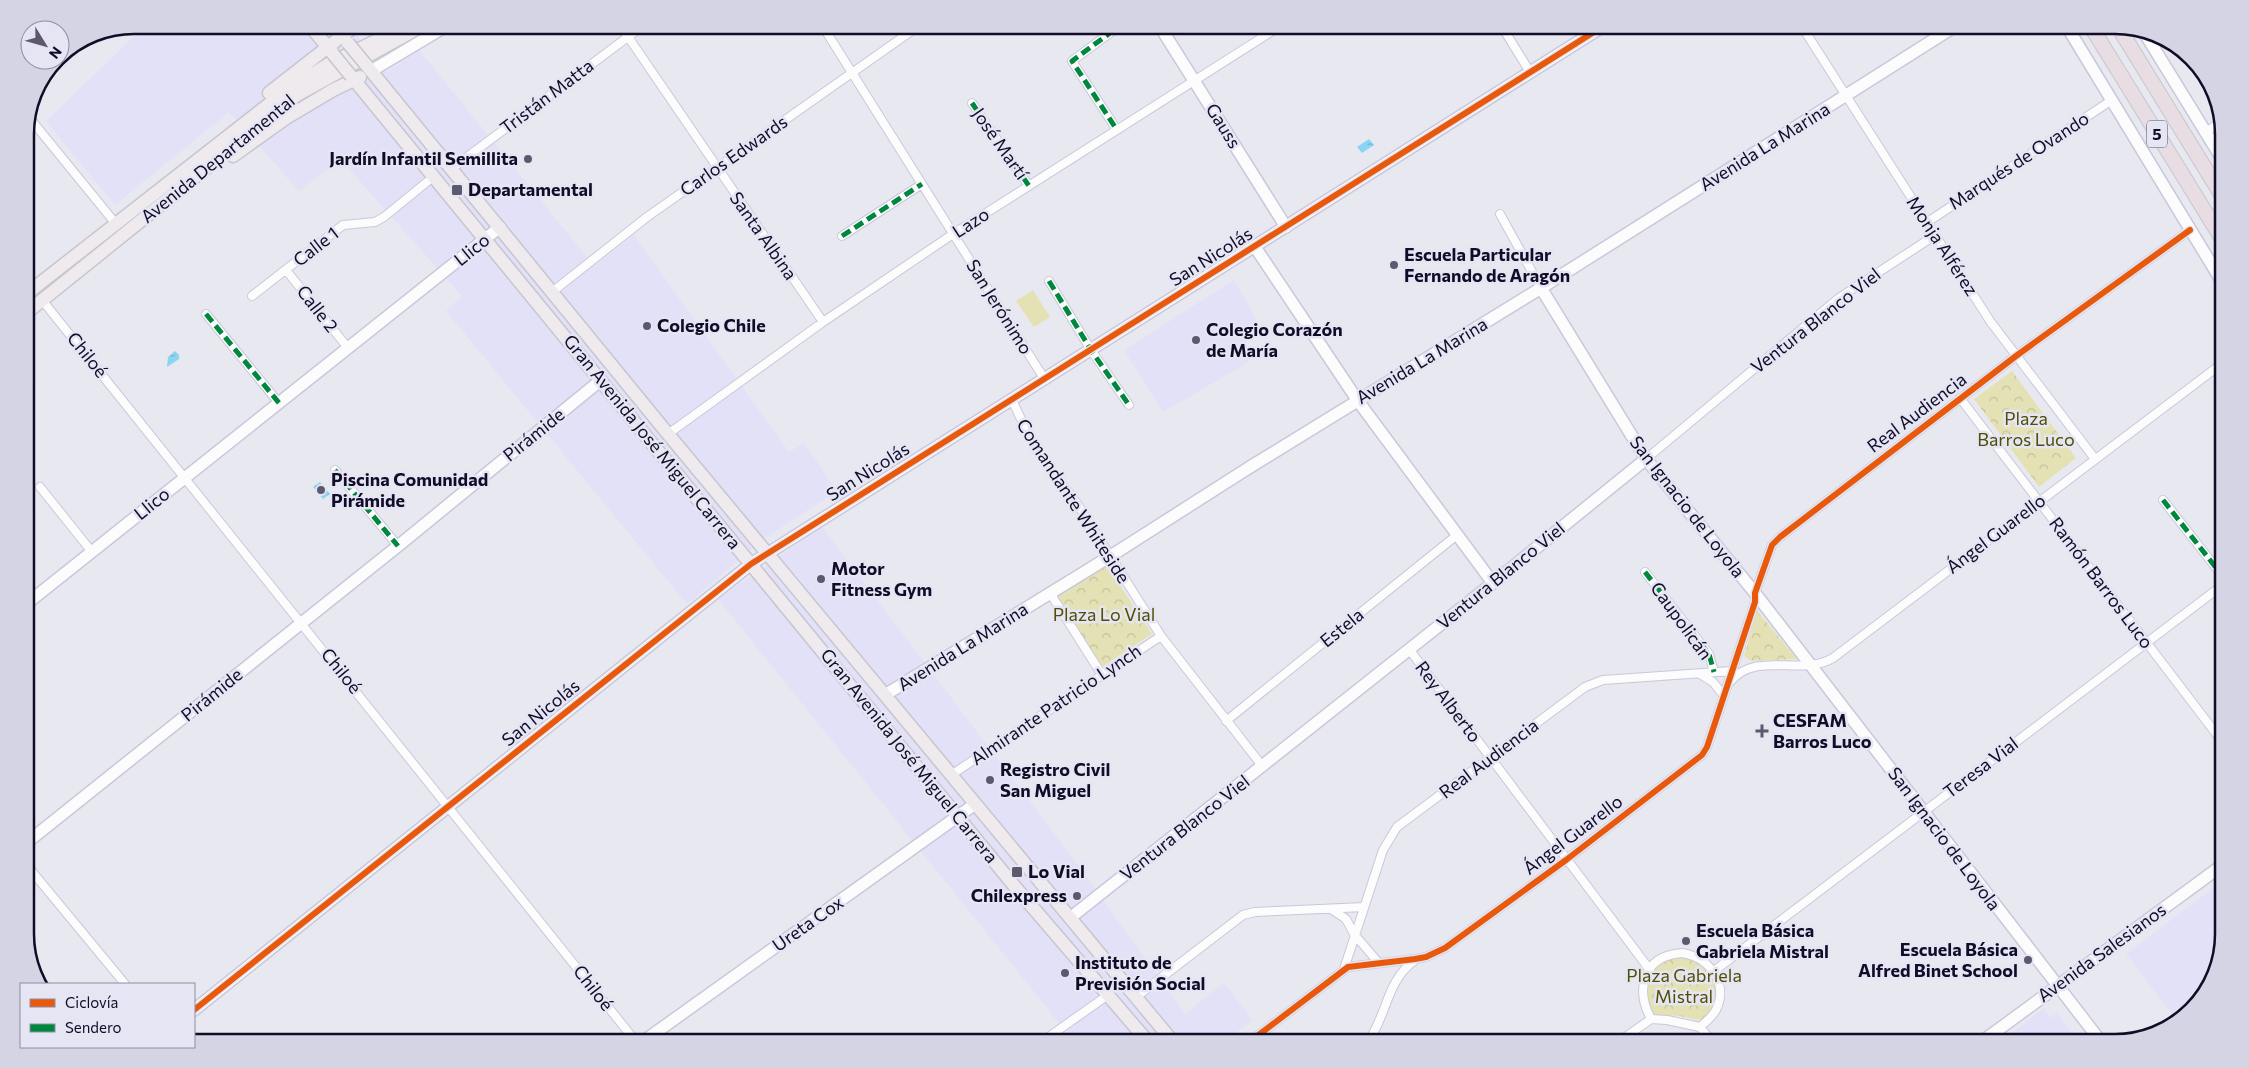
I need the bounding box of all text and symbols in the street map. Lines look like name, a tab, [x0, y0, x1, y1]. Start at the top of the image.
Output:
north arrow	[20, 20, 70, 70]
text: N	[46, 44, 66, 62]
street label: Tristán Matta	[495, 54, 597, 138]
street label: Avenida Departamental	[136, 89, 299, 227]
street label: Avenida La Marina	[1695, 97, 1834, 195]
street label: Gauss	[1202, 99, 1246, 152]
street label: José Martí	[968, 103, 1034, 185]
street label: Marqués de Ovando	[1944, 107, 2093, 214]
street label: Carlos Edwards	[676, 110, 791, 200]
road number: 5	[2147, 120, 2167, 148]
place label: Jardín Infantil Semillita	[329, 147, 518, 169]
marker: Jardín Infantil Semillita	[522, 153, 534, 165]
place label: Departamental	[468, 178, 593, 200]
marker: Departamental	[450, 183, 464, 197]
street label: Santa Albina	[725, 187, 802, 284]
street label: Monja Alférez	[1903, 192, 1983, 299]
street label: Lazo	[948, 202, 993, 242]
street label: Calle 1	[288, 222, 342, 271]
street label: San Nicolás	[1165, 222, 1256, 290]
street label: Llico	[449, 228, 494, 270]
place label: Escuela Particular Fernando de Aragón	[1404, 243, 1570, 286]
street label: San Jerónimo	[962, 255, 1038, 358]
marker: Escuela Particular Fernando de Aragón	[1388, 259, 1400, 271]
street label: Ventura Blanco Viel	[1746, 263, 1885, 378]
street label: Calle 2	[293, 280, 343, 336]
street label: Avenida La Marina	[1352, 312, 1491, 408]
place label: Colegio Chile	[657, 314, 766, 336]
place label: Colegio Corazón de María	[1206, 318, 1343, 361]
marker: Colegio Chile	[641, 320, 653, 332]
street label: Chiloé	[63, 327, 113, 382]
street label: Gran Avenida José Miguel Carrera	[559, 330, 746, 553]
marker: Colegio Corazón de María	[1190, 334, 1202, 346]
street label: Real Audiencia	[1862, 368, 1970, 457]
street label: Pirámide	[498, 403, 568, 466]
park label: Plaza Barros Luco	[1977, 407, 2075, 450]
street label: Comandante Whiteside	[1012, 414, 1135, 587]
street label: San Ignacio de Loyola	[1626, 431, 1750, 582]
street label: San Nicolás	[822, 437, 913, 505]
place label: Piscina Comunidad Pirámide	[331, 468, 488, 511]
street label: Llico	[129, 482, 174, 524]
marker: Piscina Comunidad Pirámide	[315, 484, 327, 496]
street label: Ángel Guarello	[1941, 489, 2049, 578]
street label: Ramón Barros Luco	[2045, 512, 2158, 653]
street label: Ventura Blanco Viel	[1432, 517, 1569, 634]
place label: Motor Fitness Gym	[831, 557, 932, 600]
marker: Motor Fitness Gym	[815, 573, 827, 585]
street label: Caupolicán	[1646, 577, 1717, 664]
street label: Avenida La Marina	[893, 597, 1032, 695]
park label: Plaza Lo Vial	[1053, 603, 1155, 625]
street label: Estela	[1315, 603, 1368, 651]
street label: Almirante Patricio Lynch	[966, 639, 1145, 769]
street label: Chiloé	[317, 643, 367, 698]
street label: Gran Avenida José Miguel Carrera	[816, 644, 1003, 867]
street label: Rey Alberto	[1411, 657, 1486, 746]
street label: Pirámide	[176, 663, 246, 726]
street label: San Nicolás	[497, 674, 584, 750]
place label: CESFAM Barros Luco	[1773, 709, 1872, 752]
street label: Real Audiencia	[1434, 714, 1542, 803]
marker: CESFAM Barros Luco	[1755, 724, 1769, 738]
street label: Teresa Vial	[1939, 732, 2022, 802]
place label: Registro Civil San Miguel	[1000, 758, 1110, 801]
street label: San Ignacio de Loyola	[1884, 762, 2006, 914]
street label: Ventura Blanco Viel	[1115, 770, 1254, 885]
marker: Registro Civil San Miguel	[984, 774, 996, 786]
street label: Ángel Guarello	[1518, 790, 1626, 879]
place label: Lo Vial	[1028, 860, 1085, 882]
marker: Lo Vial	[1010, 865, 1024, 879]
place label: Chilexpress	[971, 884, 1067, 906]
street label: Ureta Cox	[768, 890, 848, 956]
marker: Chilexpress	[1071, 890, 1083, 902]
street label: Avenida Salesianos	[2033, 898, 2170, 1006]
place label: Escuela Básica Gabriela Mistral	[1696, 919, 1829, 962]
marker: Escuela Básica Gabriela Mistral	[1680, 935, 1692, 947]
place label: Escuela Básica Alfred Binet School	[1858, 938, 2018, 981]
place label: Instituto de Previsión Social	[1075, 951, 1206, 994]
marker: Escuela Básica Alfred Binet School	[2022, 954, 2034, 966]
street label: Chiloé	[569, 960, 618, 1015]
park label: Plaza Gabriela Mistral	[1626, 964, 1742, 1007]
marker: Instituto de Previsión Social	[1059, 967, 1071, 979]
legend	[20, 983, 195, 1048]
text: Ciclovía	[65, 993, 118, 1011]
text: Sendero	[65, 1018, 122, 1036]

